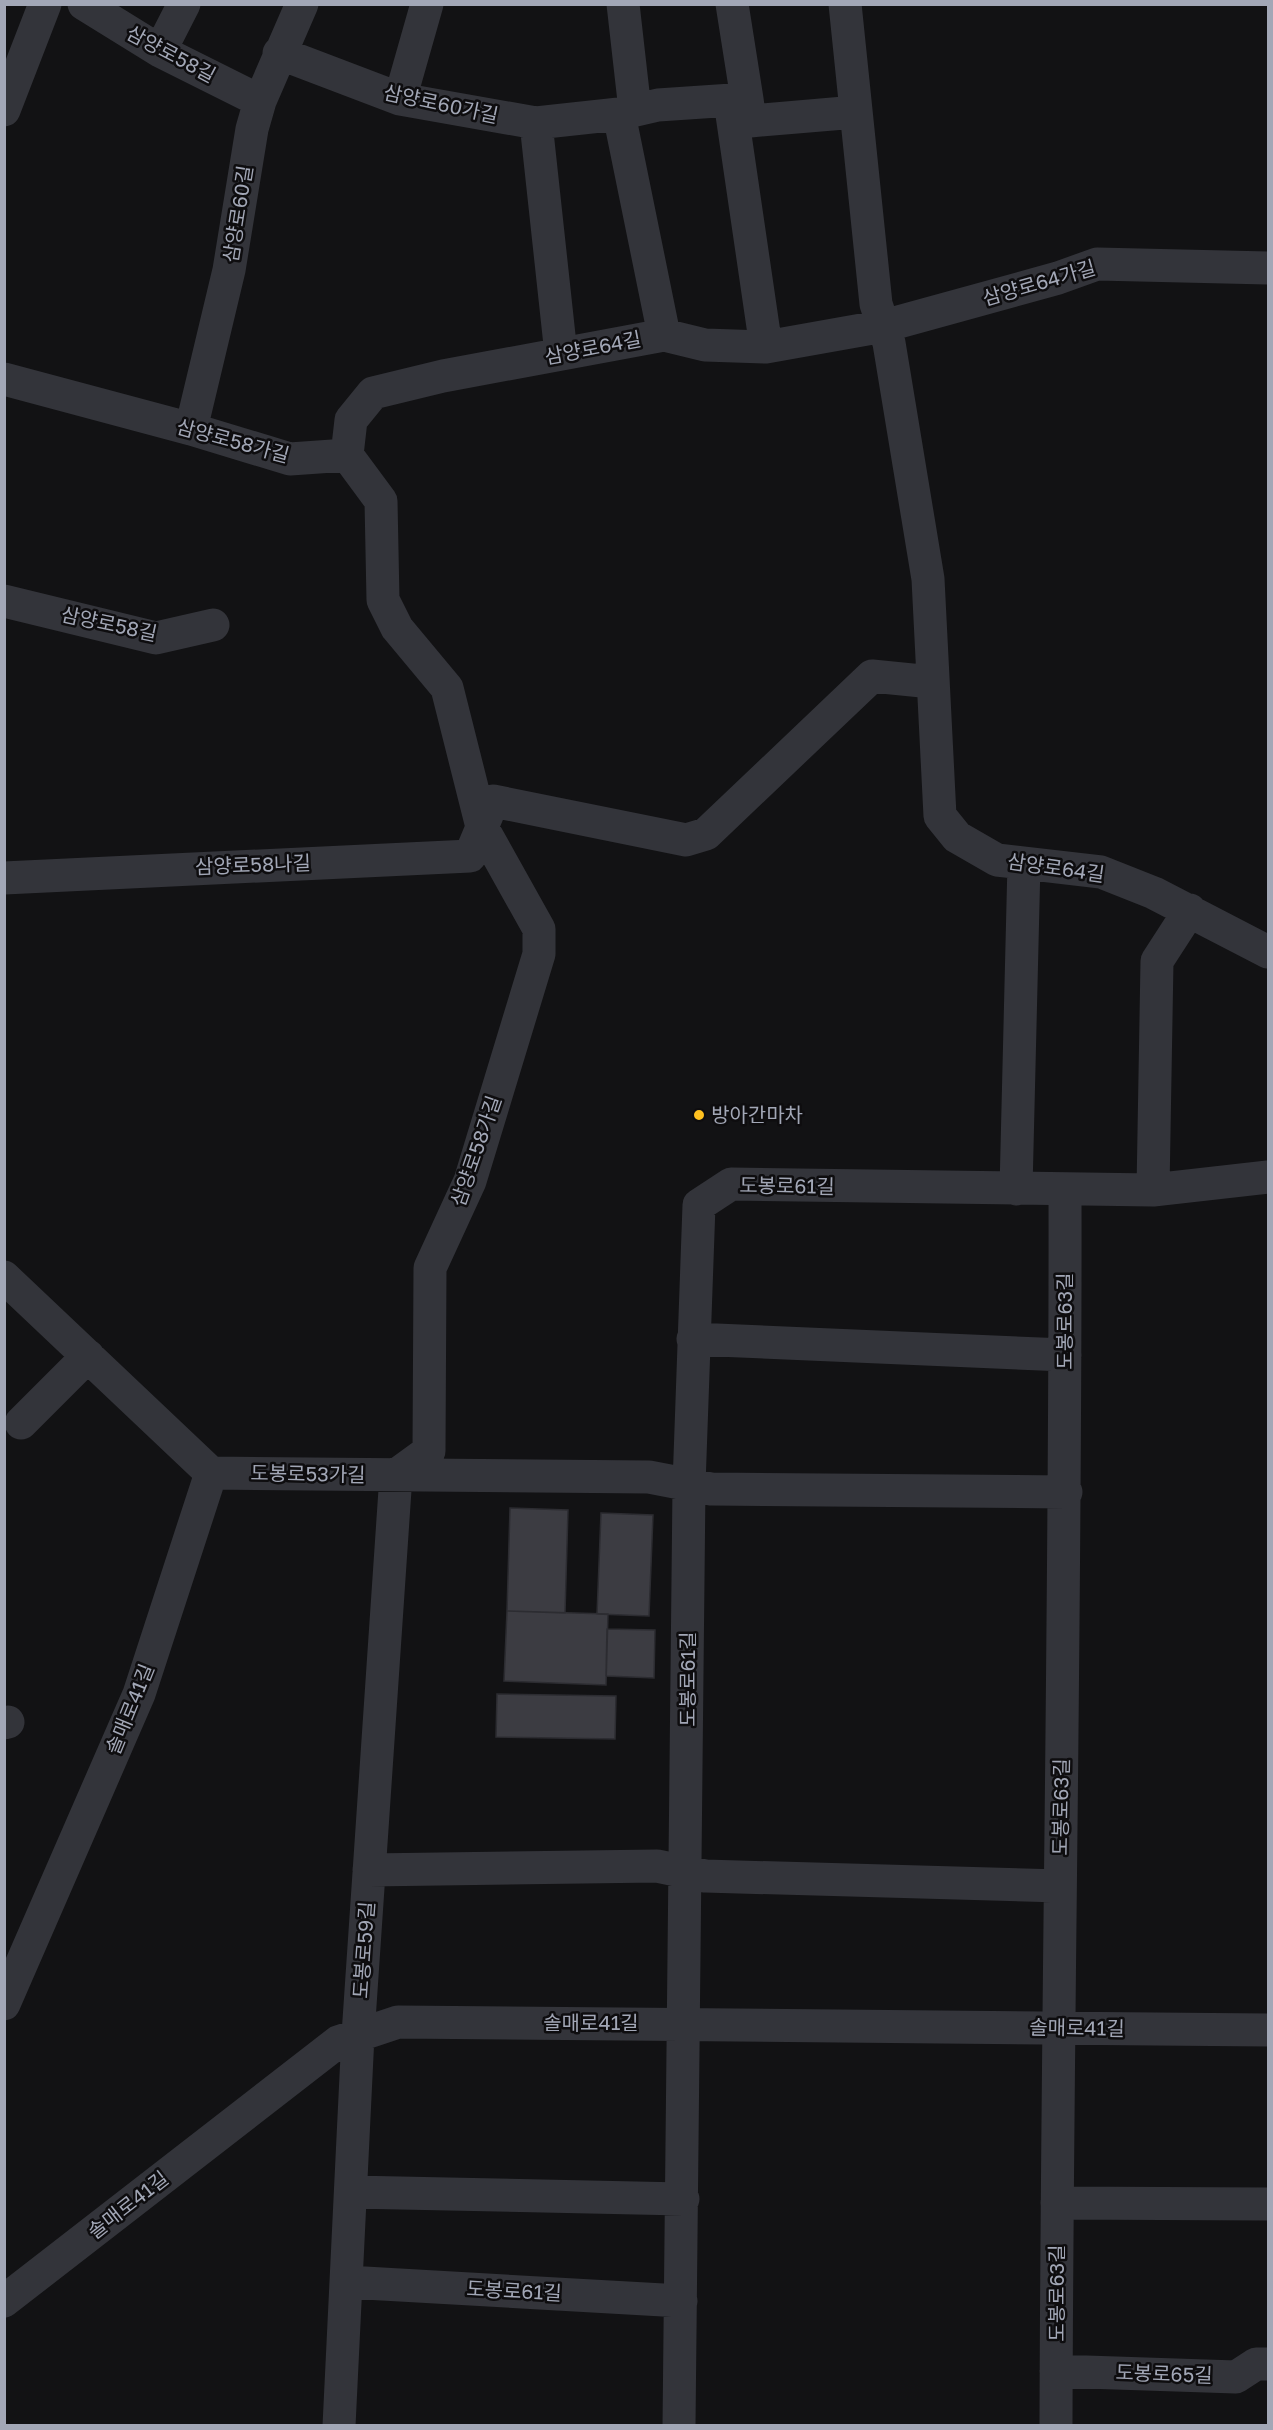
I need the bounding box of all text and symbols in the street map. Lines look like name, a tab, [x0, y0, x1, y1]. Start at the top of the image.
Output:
street label: 삼양로58길	[123, 20, 220, 87]
street label: 삼양로60가길	[382, 79, 501, 127]
street label: 삼양로60길	[217, 164, 257, 264]
street label: 삼양로64가길	[980, 254, 1098, 310]
street label: 삼양로64길	[542, 326, 643, 368]
street label: 삼양로58가길	[174, 413, 292, 467]
street label: 삼양로58길	[59, 601, 159, 645]
street label: 삼양로64길	[1006, 848, 1106, 886]
street label: 삼양로58나길	[195, 850, 311, 878]
street label: 삼양로58가길	[445, 1092, 505, 1209]
place label: 방아간마차	[711, 1102, 803, 1126]
marker: 방아간마차	[692, 1108, 706, 1122]
street label: 도봉로61길	[739, 1172, 835, 1198]
street label: 도봉로63길	[1052, 1272, 1076, 1370]
street label: 도봉로53가길	[250, 1460, 366, 1486]
street label: 도봉로61길	[675, 1631, 699, 1727]
street label: 솔매로41길	[100, 1660, 158, 1757]
street label: 도봉로63길	[1047, 1758, 1073, 1856]
street label: 도봉로59길	[348, 1901, 378, 1999]
street label: 솔매로41길	[543, 2010, 639, 2034]
street label: 솔매로41길	[1029, 2014, 1125, 2040]
street label: 솔매로41길	[82, 2165, 172, 2243]
street label: 도봉로63길	[1044, 2244, 1068, 2342]
street label: 도봉로61길	[466, 2276, 562, 2304]
street label: 도봉로65길	[1115, 2359, 1213, 2387]

